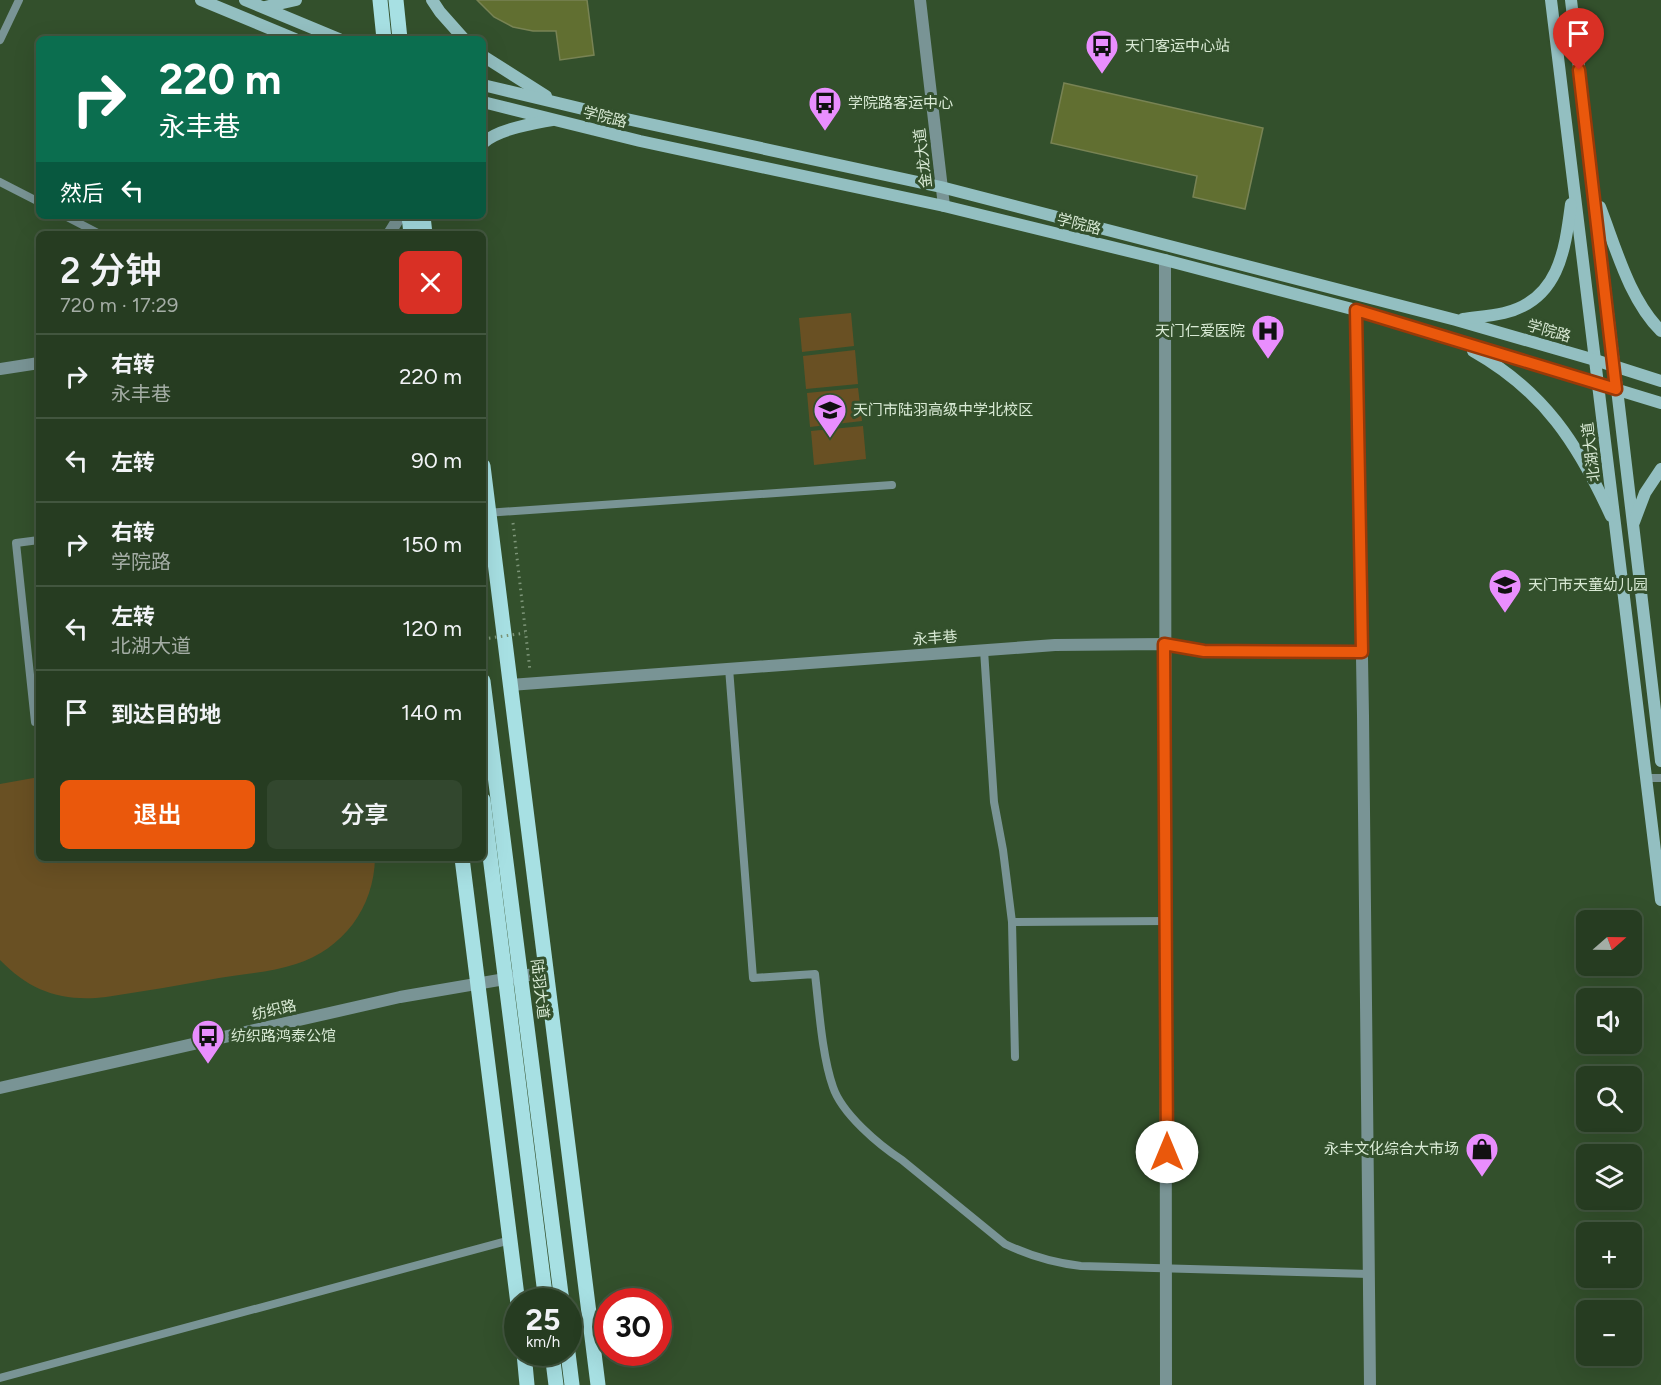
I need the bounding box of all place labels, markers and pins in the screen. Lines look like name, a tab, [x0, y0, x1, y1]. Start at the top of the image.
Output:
pin	[1553, 8, 1604, 70]
bus stop icon: 天门客运中心站	[1084, 28, 1120, 75]
place label: 天门客运中心站	[1125, 37, 1230, 55]
bus stop icon: 学院路客运中心	[807, 85, 843, 132]
place label: 学院路客运中心	[848, 94, 953, 112]
hospital icon: 天门仁爱医院	[1250, 313, 1286, 360]
place label: 天门仁爱医院	[1155, 322, 1245, 340]
school or university icon: 天门市陆羽高级中学北校区	[812, 392, 848, 439]
place label: 天门市陆羽高级中学北校区	[853, 401, 1033, 419]
school or university icon: 天门市天童幼儿园	[1487, 567, 1523, 614]
place label: 天门市天童幼儿园	[1528, 576, 1648, 594]
bus stop icon: 纺织路鸿泰公馆	[190, 1018, 226, 1065]
place label: 纺织路鸿泰公馆	[231, 1027, 336, 1045]
shop icon: 永丰文化综合大市场	[1464, 1131, 1500, 1178]
place label: 永丰文化综合大市场	[1324, 1140, 1459, 1158]

